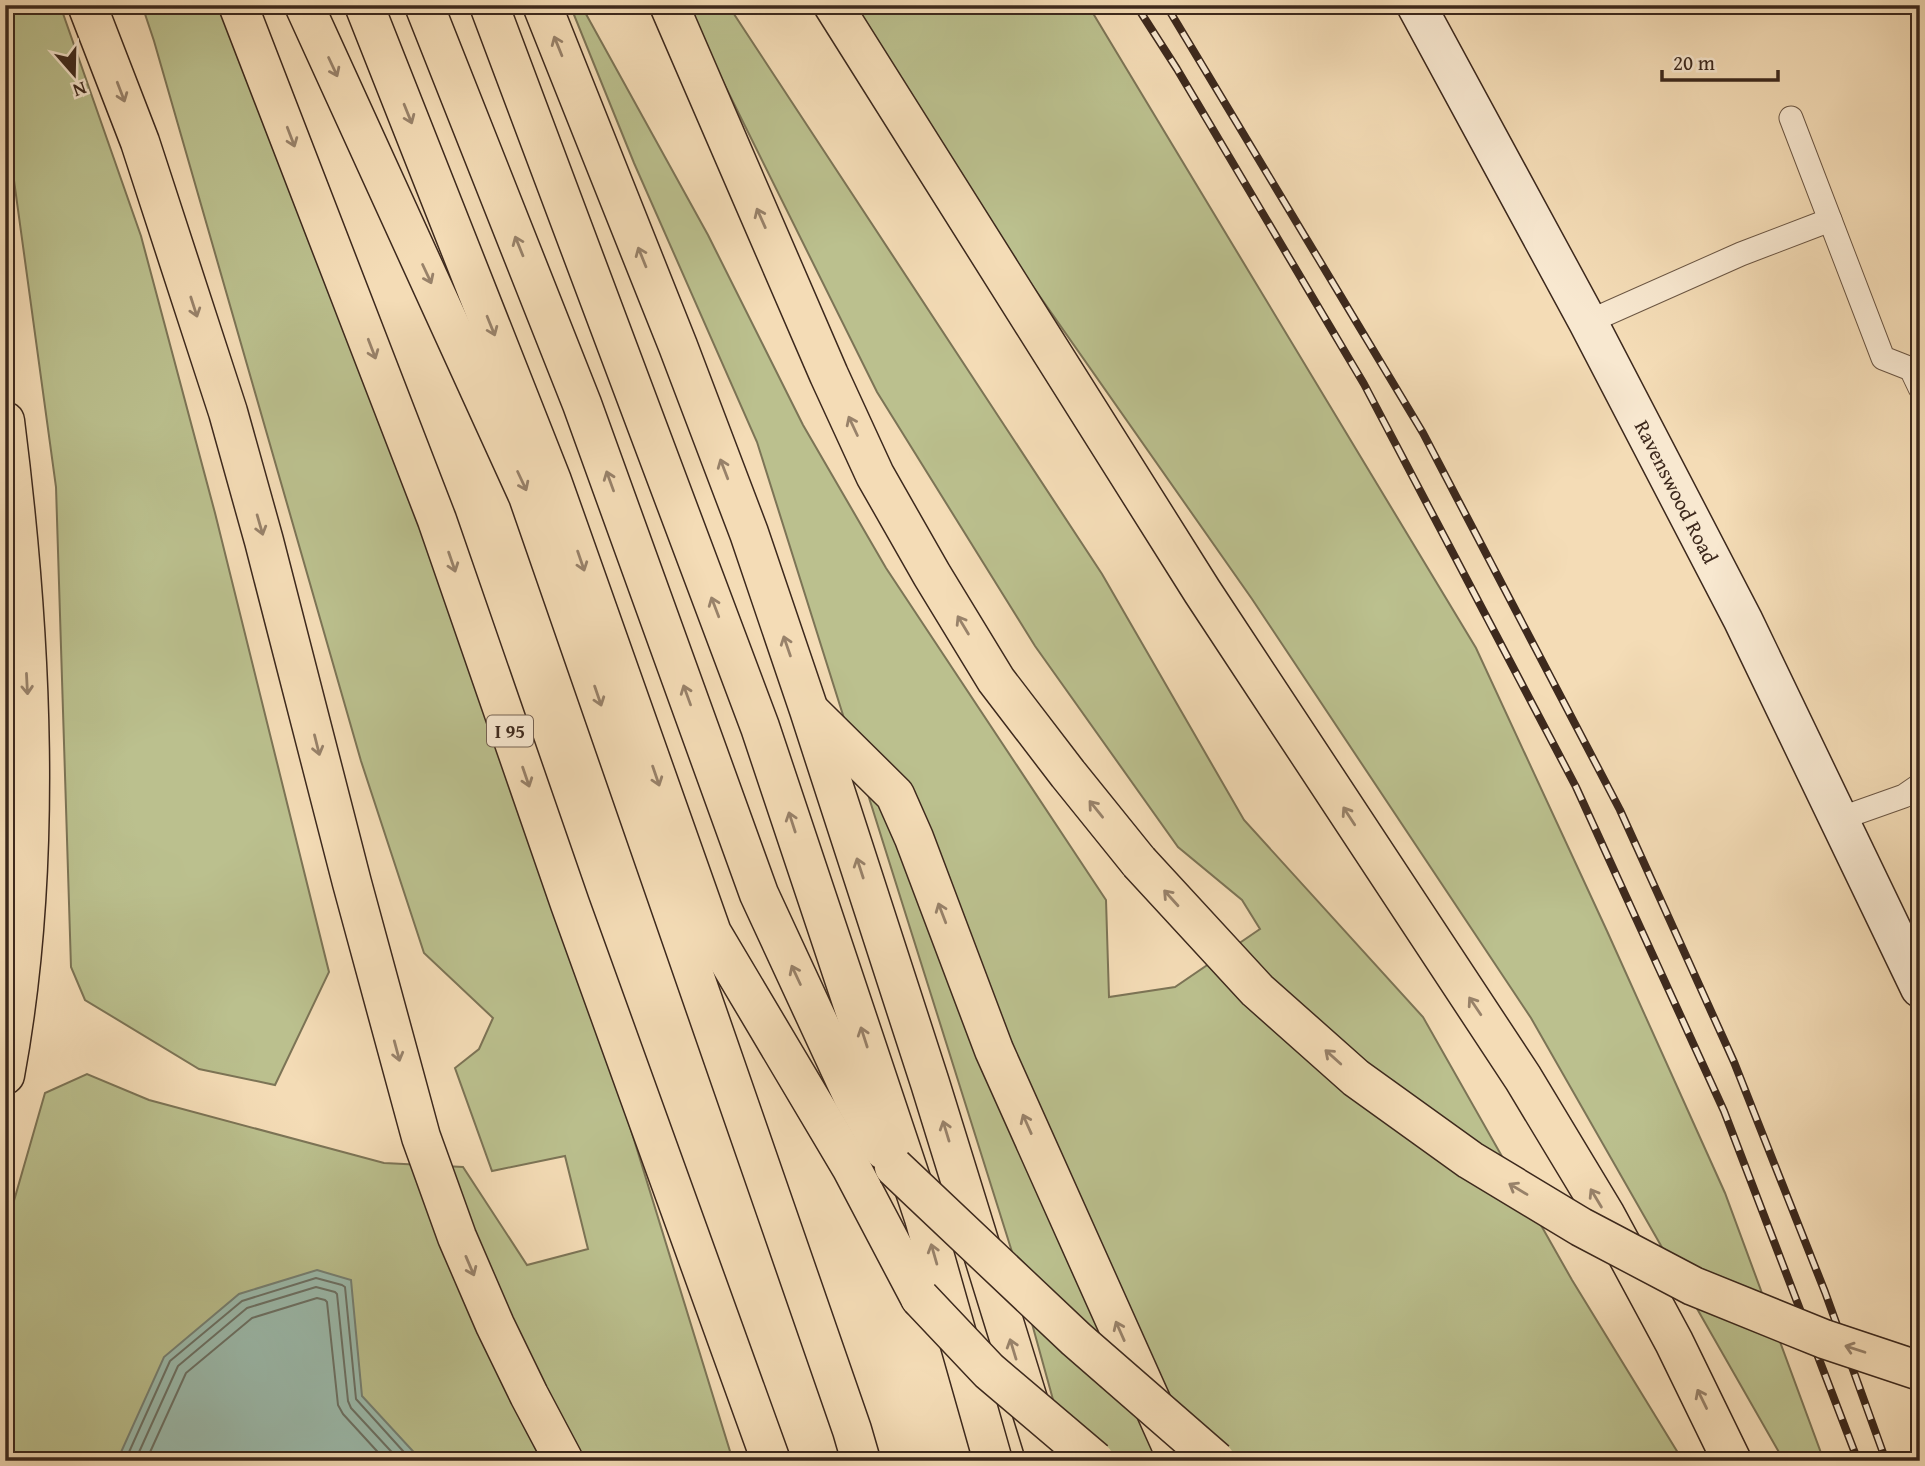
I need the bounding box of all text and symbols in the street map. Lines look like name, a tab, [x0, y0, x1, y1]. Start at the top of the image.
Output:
one-way arrow	[551, 35, 564, 57]
north arrow	[38, 38, 108, 108]
scale bar	[1662, 38, 1778, 82]
text: 20 m	[1673, 47, 1715, 78]
one-way arrow	[326, 56, 340, 77]
text: N	[69, 75, 91, 105]
one-way arrow	[115, 80, 128, 102]
one-way arrow	[402, 103, 415, 124]
one-way arrow	[285, 126, 298, 147]
one-way arrow	[754, 207, 767, 229]
one-way arrow	[512, 235, 525, 257]
one-way arrow	[635, 247, 648, 269]
one-way arrow	[421, 263, 434, 284]
one-way arrow	[189, 296, 202, 318]
one-way arrow	[486, 314, 499, 336]
one-way arrow	[367, 338, 379, 360]
street label: Ravenswood Road	[1627, 415, 1726, 570]
one-way arrow	[846, 416, 859, 437]
one-way arrow	[717, 459, 730, 481]
one-way arrow	[516, 470, 529, 491]
one-way arrow	[602, 470, 615, 492]
one-way arrow	[254, 513, 267, 535]
one-way arrow	[575, 550, 588, 572]
one-way arrow	[447, 551, 459, 573]
one-way arrow	[708, 597, 720, 619]
one-way arrow	[955, 615, 969, 635]
one-way arrow	[780, 635, 792, 657]
one-way arrow	[21, 673, 34, 696]
one-way arrow	[592, 684, 605, 706]
one-way arrow	[680, 684, 692, 706]
road number: I 95	[487, 716, 533, 746]
one-way arrow	[311, 733, 324, 756]
one-way arrow	[651, 764, 663, 786]
one-way arrow	[521, 766, 533, 788]
one-way arrow	[1088, 800, 1104, 818]
one-way arrow	[1342, 807, 1356, 826]
one-way arrow	[784, 811, 797, 833]
one-way arrow	[853, 858, 865, 880]
one-way arrow	[1163, 889, 1179, 907]
one-way arrow	[934, 902, 947, 924]
one-way arrow	[789, 965, 802, 986]
one-way arrow	[1467, 997, 1482, 1016]
one-way arrow	[856, 1027, 869, 1049]
one-way arrow	[391, 1039, 404, 1062]
one-way arrow	[1324, 1049, 1342, 1065]
one-way arrow	[1020, 1114, 1033, 1135]
one-way arrow	[938, 1121, 951, 1143]
one-way arrow	[1508, 1181, 1528, 1195]
one-way arrow	[1588, 1189, 1602, 1209]
one-way arrow	[927, 1243, 940, 1265]
one-way arrow	[464, 1255, 477, 1277]
one-way arrow	[1113, 1321, 1126, 1343]
one-way arrow	[1006, 1338, 1018, 1360]
one-way arrow	[1844, 1342, 1866, 1355]
one-way arrow	[1695, 1389, 1708, 1410]

